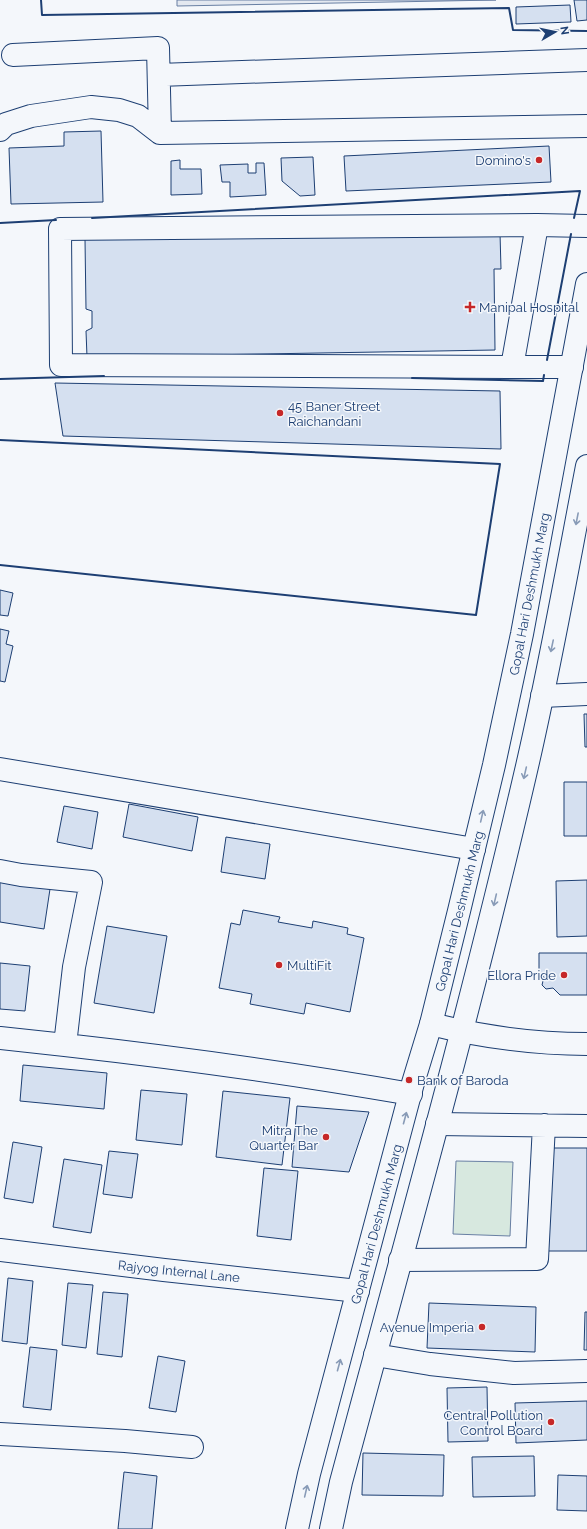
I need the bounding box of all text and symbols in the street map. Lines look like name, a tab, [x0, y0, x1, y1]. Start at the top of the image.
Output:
north arrow	[535, 12, 575, 52]
text: N	[557, 25, 571, 36]
place label: Domino's	[475, 153, 531, 168]
marker: Domino's	[534, 155, 544, 165]
place label: Manipal Hospital	[479, 300, 579, 315]
marker: Manipal Hospital	[464, 301, 476, 313]
place label: 45 Baner Street Raichandani	[288, 399, 381, 429]
marker: 45 Baner Street Raichandani	[275, 408, 285, 418]
street label: Gopal Hari Deshmukh Marg	[506, 512, 553, 677]
one-way arrow	[573, 512, 581, 525]
one-way arrow	[548, 639, 556, 652]
one-way arrow	[521, 766, 529, 779]
one-way arrow	[478, 809, 486, 822]
street label: Gopal Hari Deshmukh Marg	[432, 829, 487, 993]
one-way arrow	[491, 893, 499, 906]
place label: MultiFit	[287, 958, 332, 973]
marker: MultiFit	[274, 960, 284, 970]
place label: Ellora Pride	[487, 968, 556, 983]
marker: Ellora Pride	[559, 970, 569, 980]
place label: Bank of Baroda	[417, 1073, 508, 1088]
marker: Bank of Baroda	[404, 1075, 414, 1085]
one-way arrow	[402, 1112, 409, 1125]
place label: Mitra The Quarter Bar	[249, 1123, 318, 1153]
marker: Mitra The Quarter Bar	[321, 1132, 331, 1142]
street label: Gopal Hari Deshmukh Marg	[348, 1142, 405, 1306]
street label: Rajyog Internal Lane	[117, 1258, 241, 1285]
place label: Avenue Imperia	[380, 1320, 474, 1335]
marker: Avenue Imperia	[477, 1322, 487, 1332]
one-way arrow	[335, 1359, 343, 1372]
place label: Central Pollution Control Board	[444, 1408, 543, 1438]
marker: Central Pollution Control Board	[546, 1417, 556, 1427]
one-way arrow	[302, 1485, 310, 1498]

